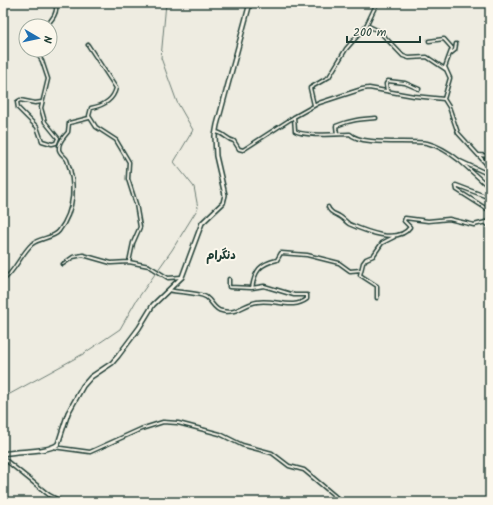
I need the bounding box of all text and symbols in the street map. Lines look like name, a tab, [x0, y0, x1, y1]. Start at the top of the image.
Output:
north arrow	[18, 18, 58, 58]
scale bar	[347, 18, 420, 44]
text: 200 m	[353, 23, 387, 42]
text: N	[37, 35, 56, 44]
district label: دنگرام	[206, 246, 236, 265]

